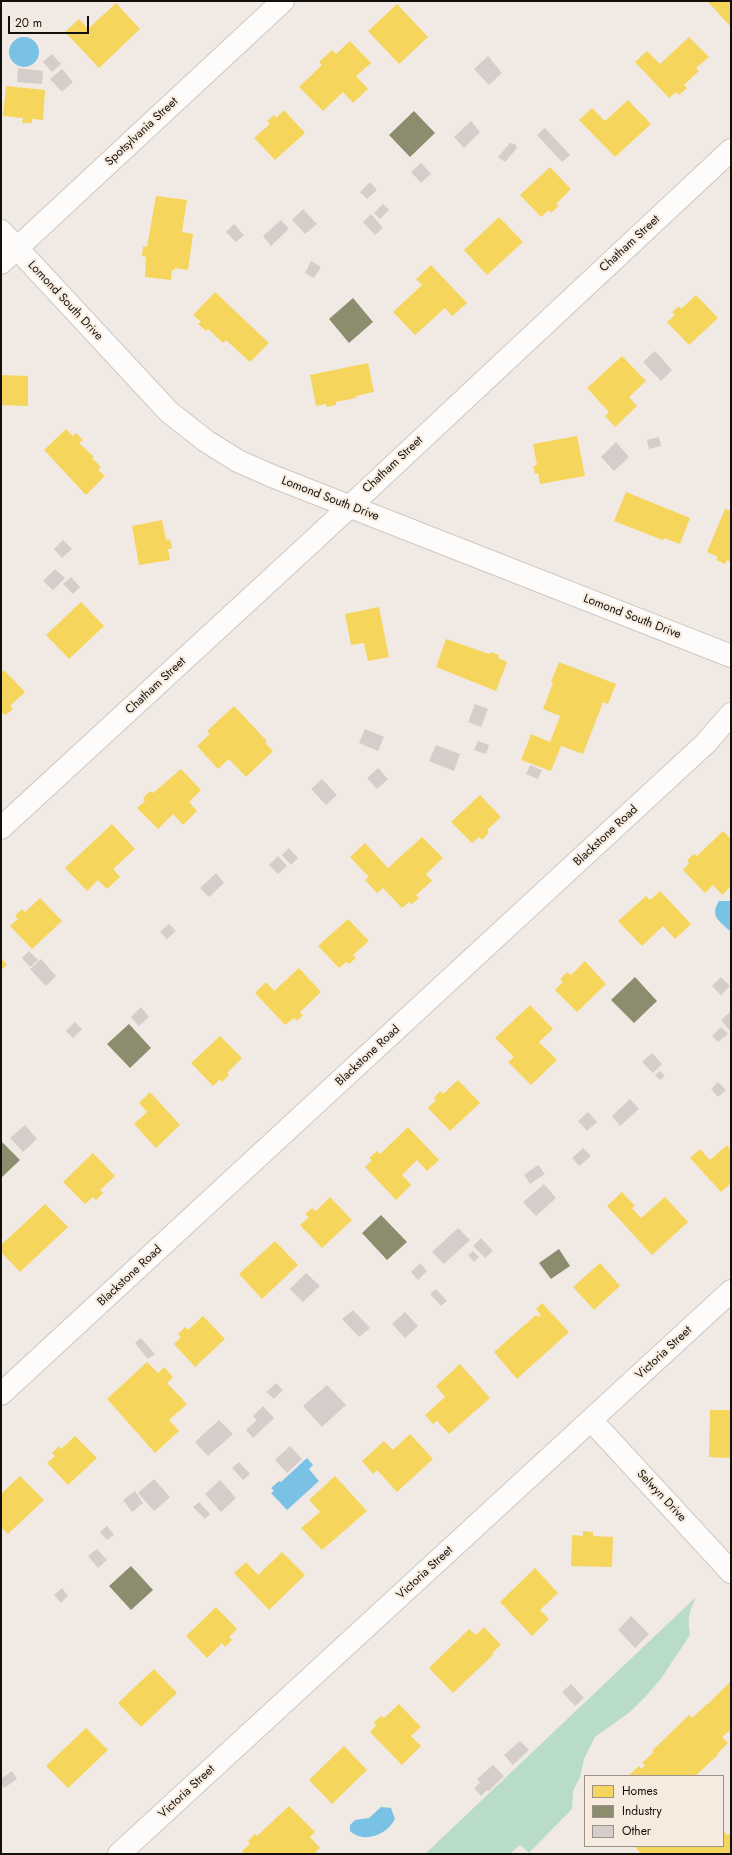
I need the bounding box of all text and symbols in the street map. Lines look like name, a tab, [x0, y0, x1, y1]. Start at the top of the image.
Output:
scale bar	[10, 8, 91, 34]
text: 20 m	[15, 14, 42, 32]
street label: Spotsylvania Street	[103, 95, 181, 169]
street label: Chatham Street	[597, 213, 663, 275]
street label: Lomond South Drive	[24, 258, 106, 344]
street label: Chatham Street	[360, 434, 426, 496]
street label: Lomond South Drive	[279, 474, 381, 524]
street label: Lomond South Drive	[581, 592, 683, 642]
street label: Chatham Street	[123, 655, 189, 717]
street label: Blackstone Road	[571, 803, 641, 869]
street label: Blackstone Road	[333, 1023, 403, 1089]
street label: Blackstone Road	[95, 1243, 165, 1309]
street label: Victoria Street	[633, 1323, 695, 1383]
street label: Selwyn Drive	[633, 1467, 689, 1525]
street label: Victoria Street	[394, 1543, 456, 1603]
street label: Victoria Street	[156, 1762, 218, 1822]
legend	[584, 1775, 724, 1847]
text: Homes	[622, 1782, 658, 1800]
text: Industry	[622, 1802, 662, 1820]
text: Other	[622, 1822, 651, 1840]

